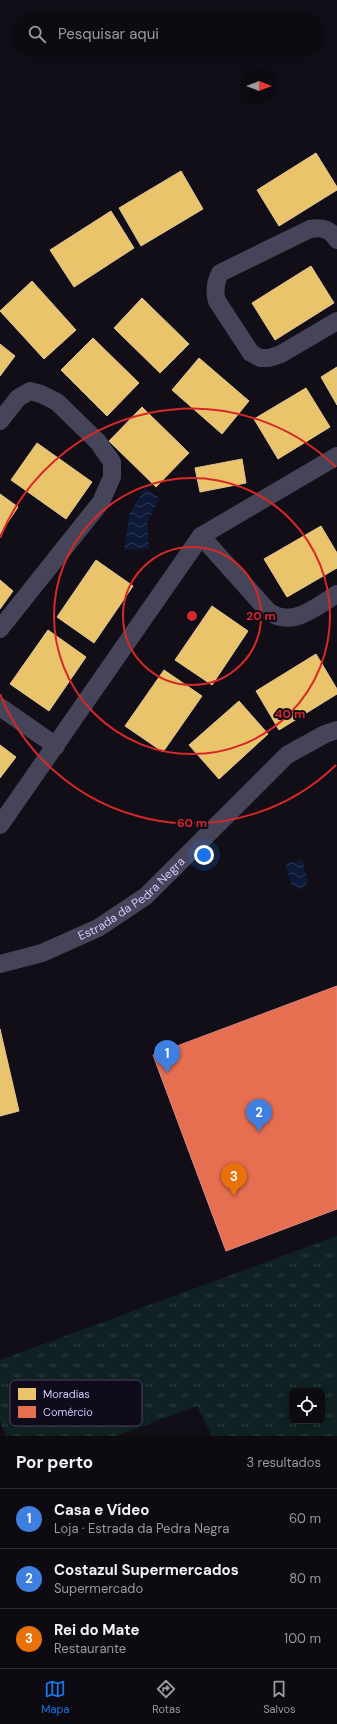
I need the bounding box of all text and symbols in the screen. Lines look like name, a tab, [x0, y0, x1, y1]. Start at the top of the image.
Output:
search box	[12, 12, 325, 56]
icon: search	[26, 23, 48, 45]
text: Pesquisar aqui	[58, 24, 159, 44]
north arrow	[241, 68, 277, 104]
text: 20 m	[246, 608, 276, 624]
centre of rings	[185, 609, 199, 623]
text: 40 m	[275, 706, 305, 722]
text: 60 m	[177, 815, 207, 831]
your location	[194, 845, 214, 865]
street label: Estrada da Pedra Negra	[75, 854, 188, 944]
pin: 1	[154, 1040, 180, 1073]
pin: 2	[246, 1099, 272, 1132]
pin: 3	[221, 1163, 247, 1196]
legend	[10, 1380, 142, 1426]
text: Moradias	[43, 1387, 90, 1401]
map controls	[289, 1388, 325, 1424]
button: locate	[289, 1388, 325, 1424]
text: Comércio	[43, 1405, 93, 1419]
text: Por perto	[16, 1451, 93, 1473]
text: 3 resultados	[246, 1454, 321, 1471]
text: Casa e Vídeo	[54, 1500, 149, 1520]
text: 1	[27, 1510, 31, 1527]
text: 60 m	[289, 1510, 321, 1527]
text: Loja · Estrada da Pedra Negra	[54, 1520, 229, 1537]
text: Costazul Supermercados	[54, 1560, 239, 1580]
text: 2	[25, 1570, 33, 1587]
text: 80 m	[289, 1570, 321, 1587]
text: Supermercado	[54, 1580, 143, 1597]
text: Rei do Mate	[54, 1620, 140, 1640]
text: 3	[25, 1630, 33, 1647]
text: 100 m	[284, 1630, 321, 1647]
text: Restaurante	[54, 1640, 126, 1657]
tab: Mapa	[41, 1678, 69, 1716]
tab: Rotas	[152, 1678, 181, 1716]
tab: Salvos	[263, 1678, 296, 1716]

